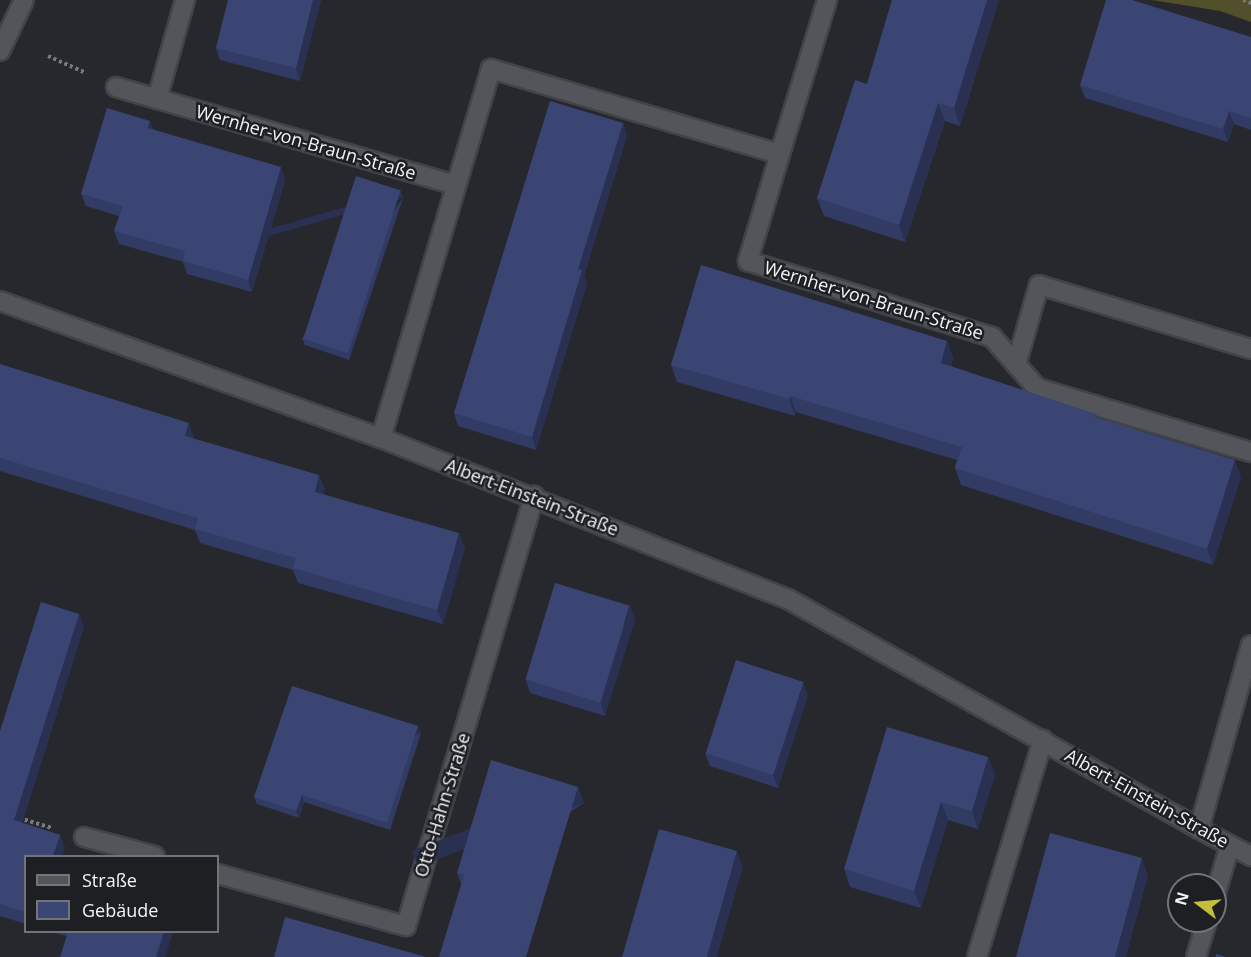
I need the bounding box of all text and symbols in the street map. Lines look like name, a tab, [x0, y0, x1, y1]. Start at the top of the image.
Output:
street label: Wernher-von-Braun-Straße	[193, 100, 419, 184]
street label: Wernher-von-Braun-Straße	[762, 256, 986, 344]
street label: Albert-Einstein-Straße	[442, 454, 622, 540]
street label: Otto-Hahn-Straße	[410, 730, 474, 880]
street label: Albert-Einstein-Straße	[1061, 744, 1233, 852]
legend	[24, 855, 219, 933]
text: Straße	[82, 868, 137, 892]
north arrow	[1167, 873, 1227, 933]
text: N	[1169, 889, 1194, 908]
text: Gebäude	[82, 898, 158, 922]

